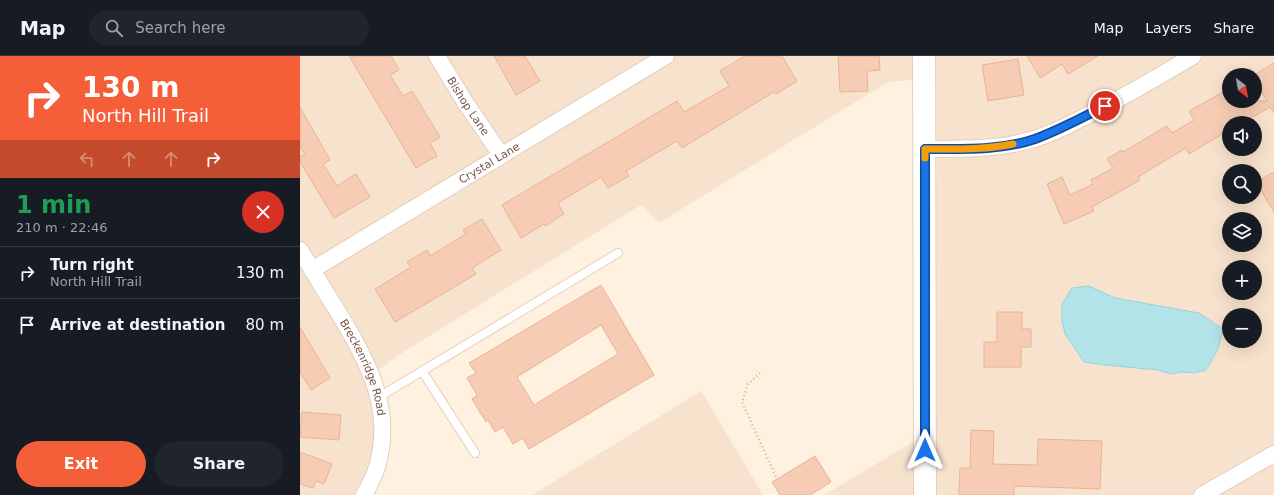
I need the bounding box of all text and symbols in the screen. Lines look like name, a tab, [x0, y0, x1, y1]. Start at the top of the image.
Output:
search box	[89, 10, 369, 46]
text: Map	[20, 17, 65, 39]
icon: search	[103, 17, 125, 39]
text: Search here	[135, 19, 225, 37]
text: Map	[1094, 20, 1123, 36]
text: Layers	[1145, 20, 1192, 36]
text: Share	[1214, 20, 1254, 36]
north arrow	[1222, 68, 1262, 108]
map controls	[1222, 68, 1262, 348]
text: 130 m	[82, 71, 179, 104]
icon: right	[16, 72, 68, 124]
street label: Bishop Lane	[445, 74, 492, 138]
pin	[1088, 89, 1122, 123]
icon: arrive	[1094, 95, 1116, 117]
text: North Hill Trail	[82, 105, 209, 126]
button: sound	[1222, 116, 1262, 156]
street label: Crystal Lane	[456, 139, 522, 186]
icon: left	[76, 148, 98, 170]
icon: ahead	[118, 148, 140, 170]
icon: ahead	[160, 148, 182, 170]
icon: right	[202, 148, 224, 170]
button: search	[1222, 164, 1262, 204]
text: 1 min	[16, 191, 91, 219]
button: close	[242, 191, 284, 233]
button: layers	[1222, 212, 1262, 252]
text: 210 m · 22:46	[16, 220, 107, 235]
text: Turn right	[50, 256, 134, 274]
button: +	[1222, 260, 1262, 300]
icon: right	[16, 262, 38, 284]
text: 130 m	[236, 264, 284, 282]
text: North Hill Trail	[50, 274, 142, 289]
button: −	[1222, 308, 1262, 348]
icon: arrive	[16, 314, 38, 336]
text: Arrive at destination	[50, 316, 225, 334]
text: 80 m	[246, 316, 284, 334]
street label: Breckenridge Road	[337, 317, 388, 416]
position arrow	[904, 429, 946, 471]
button: Exit	[16, 441, 146, 487]
button: Share	[154, 441, 284, 487]

